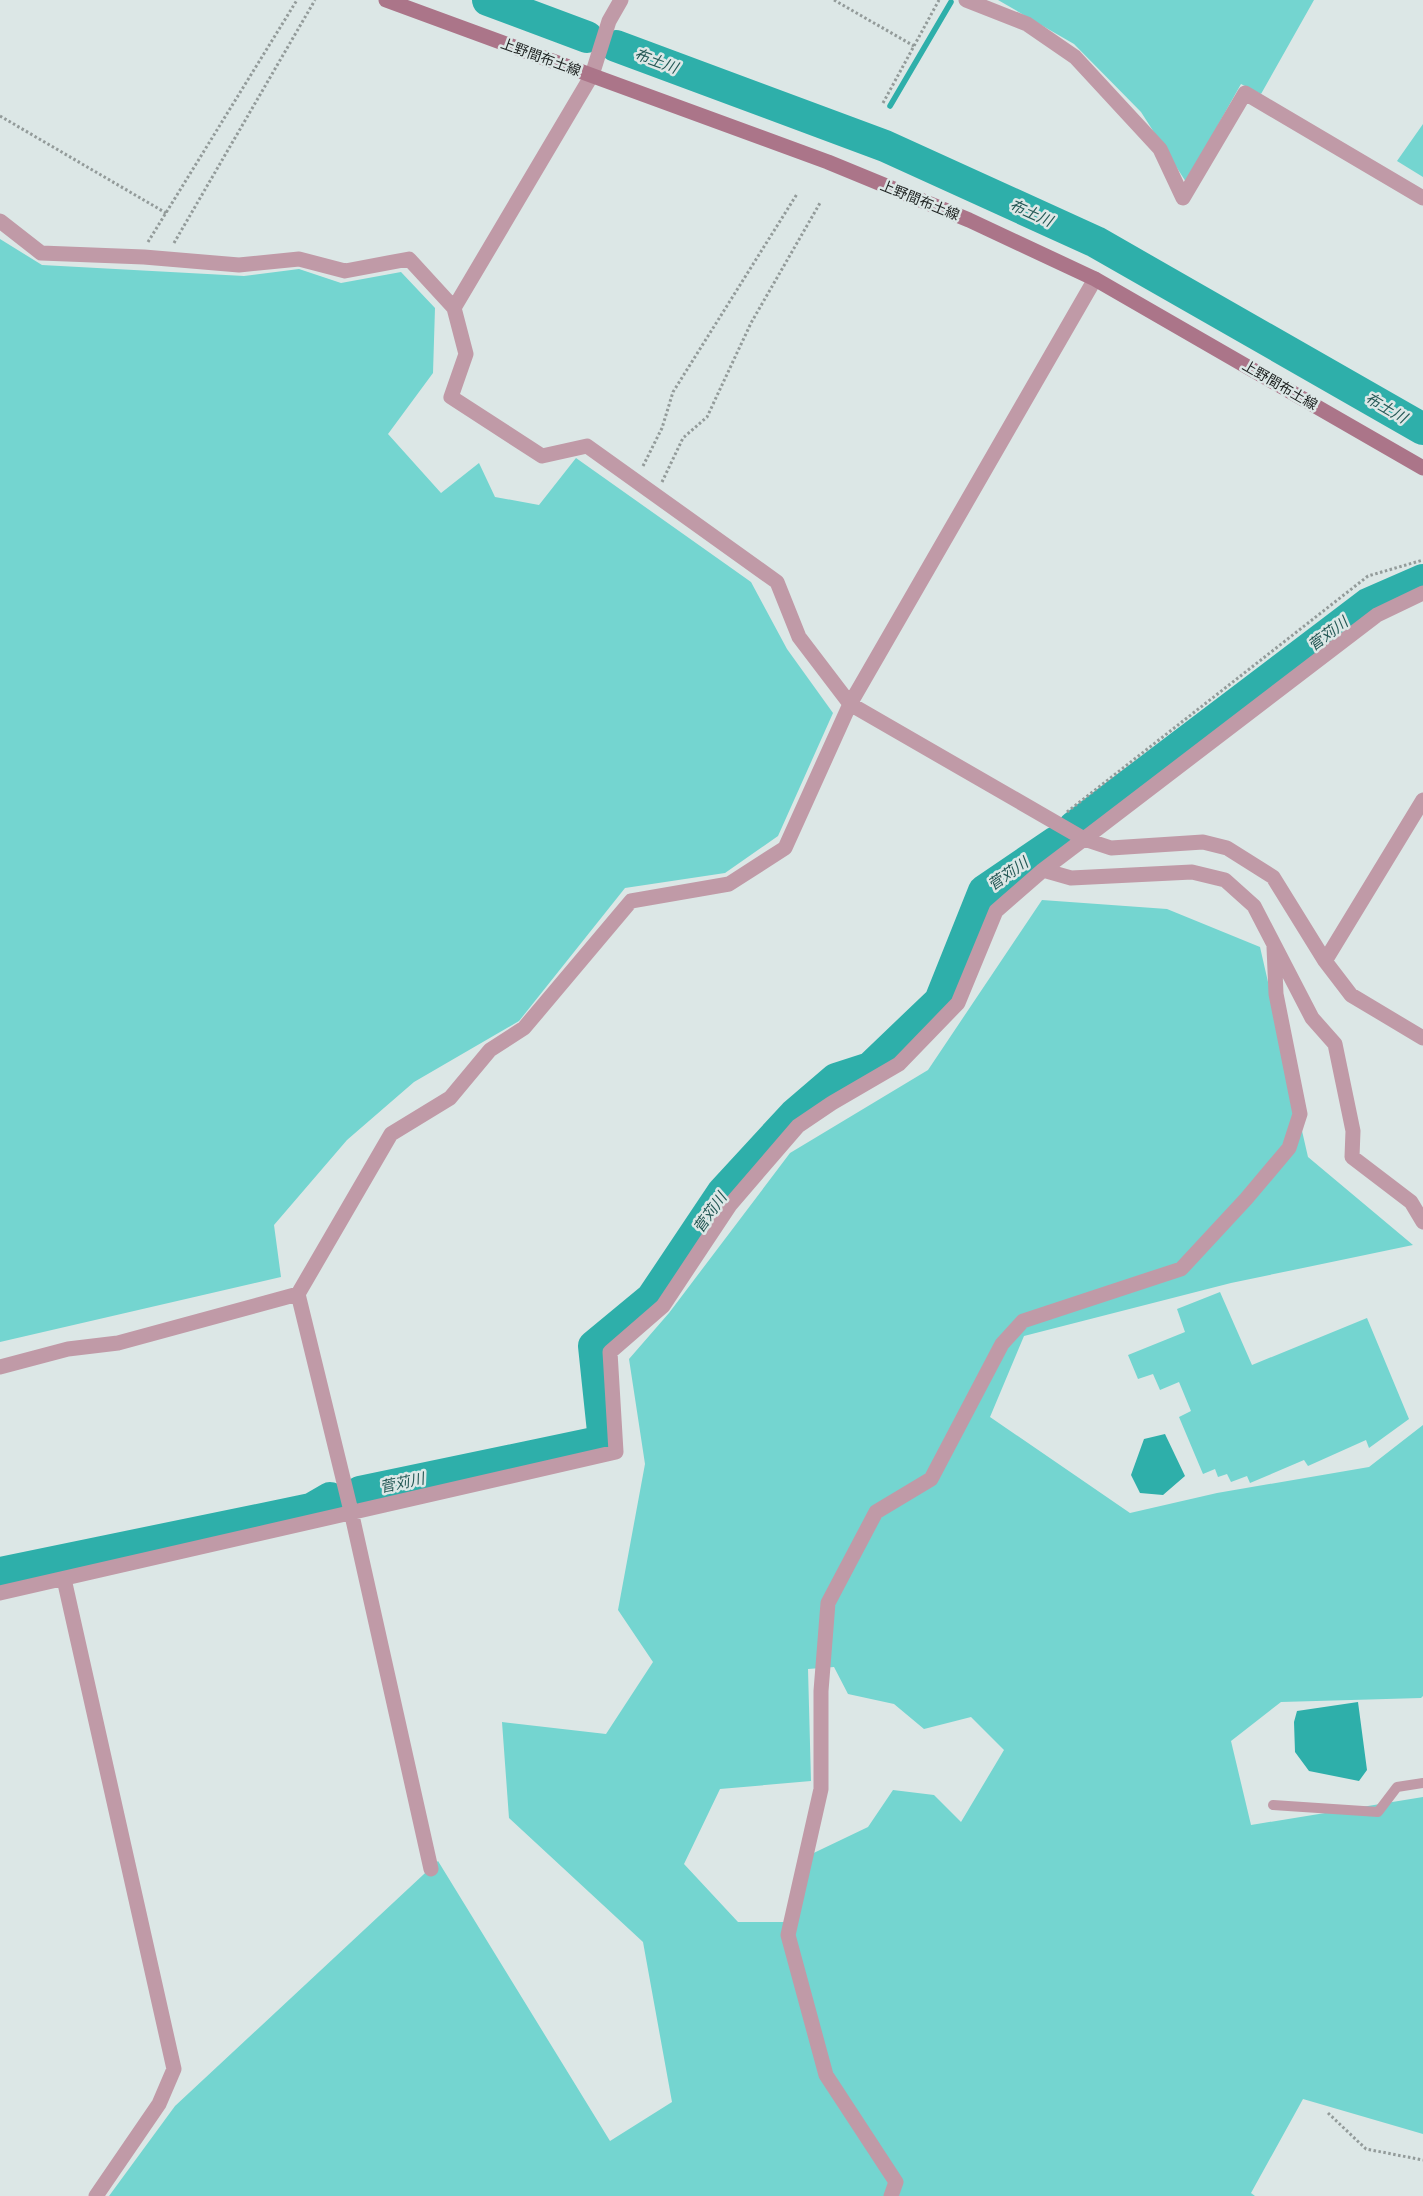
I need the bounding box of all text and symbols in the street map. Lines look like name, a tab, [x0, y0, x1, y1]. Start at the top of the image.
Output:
street label: 上野間布土線	[498, 35, 583, 80]
water label: 布土川	[632, 45, 682, 78]
street label: 上野間布土線	[878, 177, 962, 224]
water label: 布土川	[1007, 196, 1057, 231]
street label: 上野間布土線	[1239, 357, 1320, 414]
water label: 布土川	[1362, 389, 1412, 428]
water label: 菅苅川	[1305, 612, 1353, 655]
water label: 菅苅川	[984, 853, 1033, 894]
water label: 菅苅川	[690, 1188, 731, 1237]
water label: 菅苅川	[378, 1469, 428, 1496]

